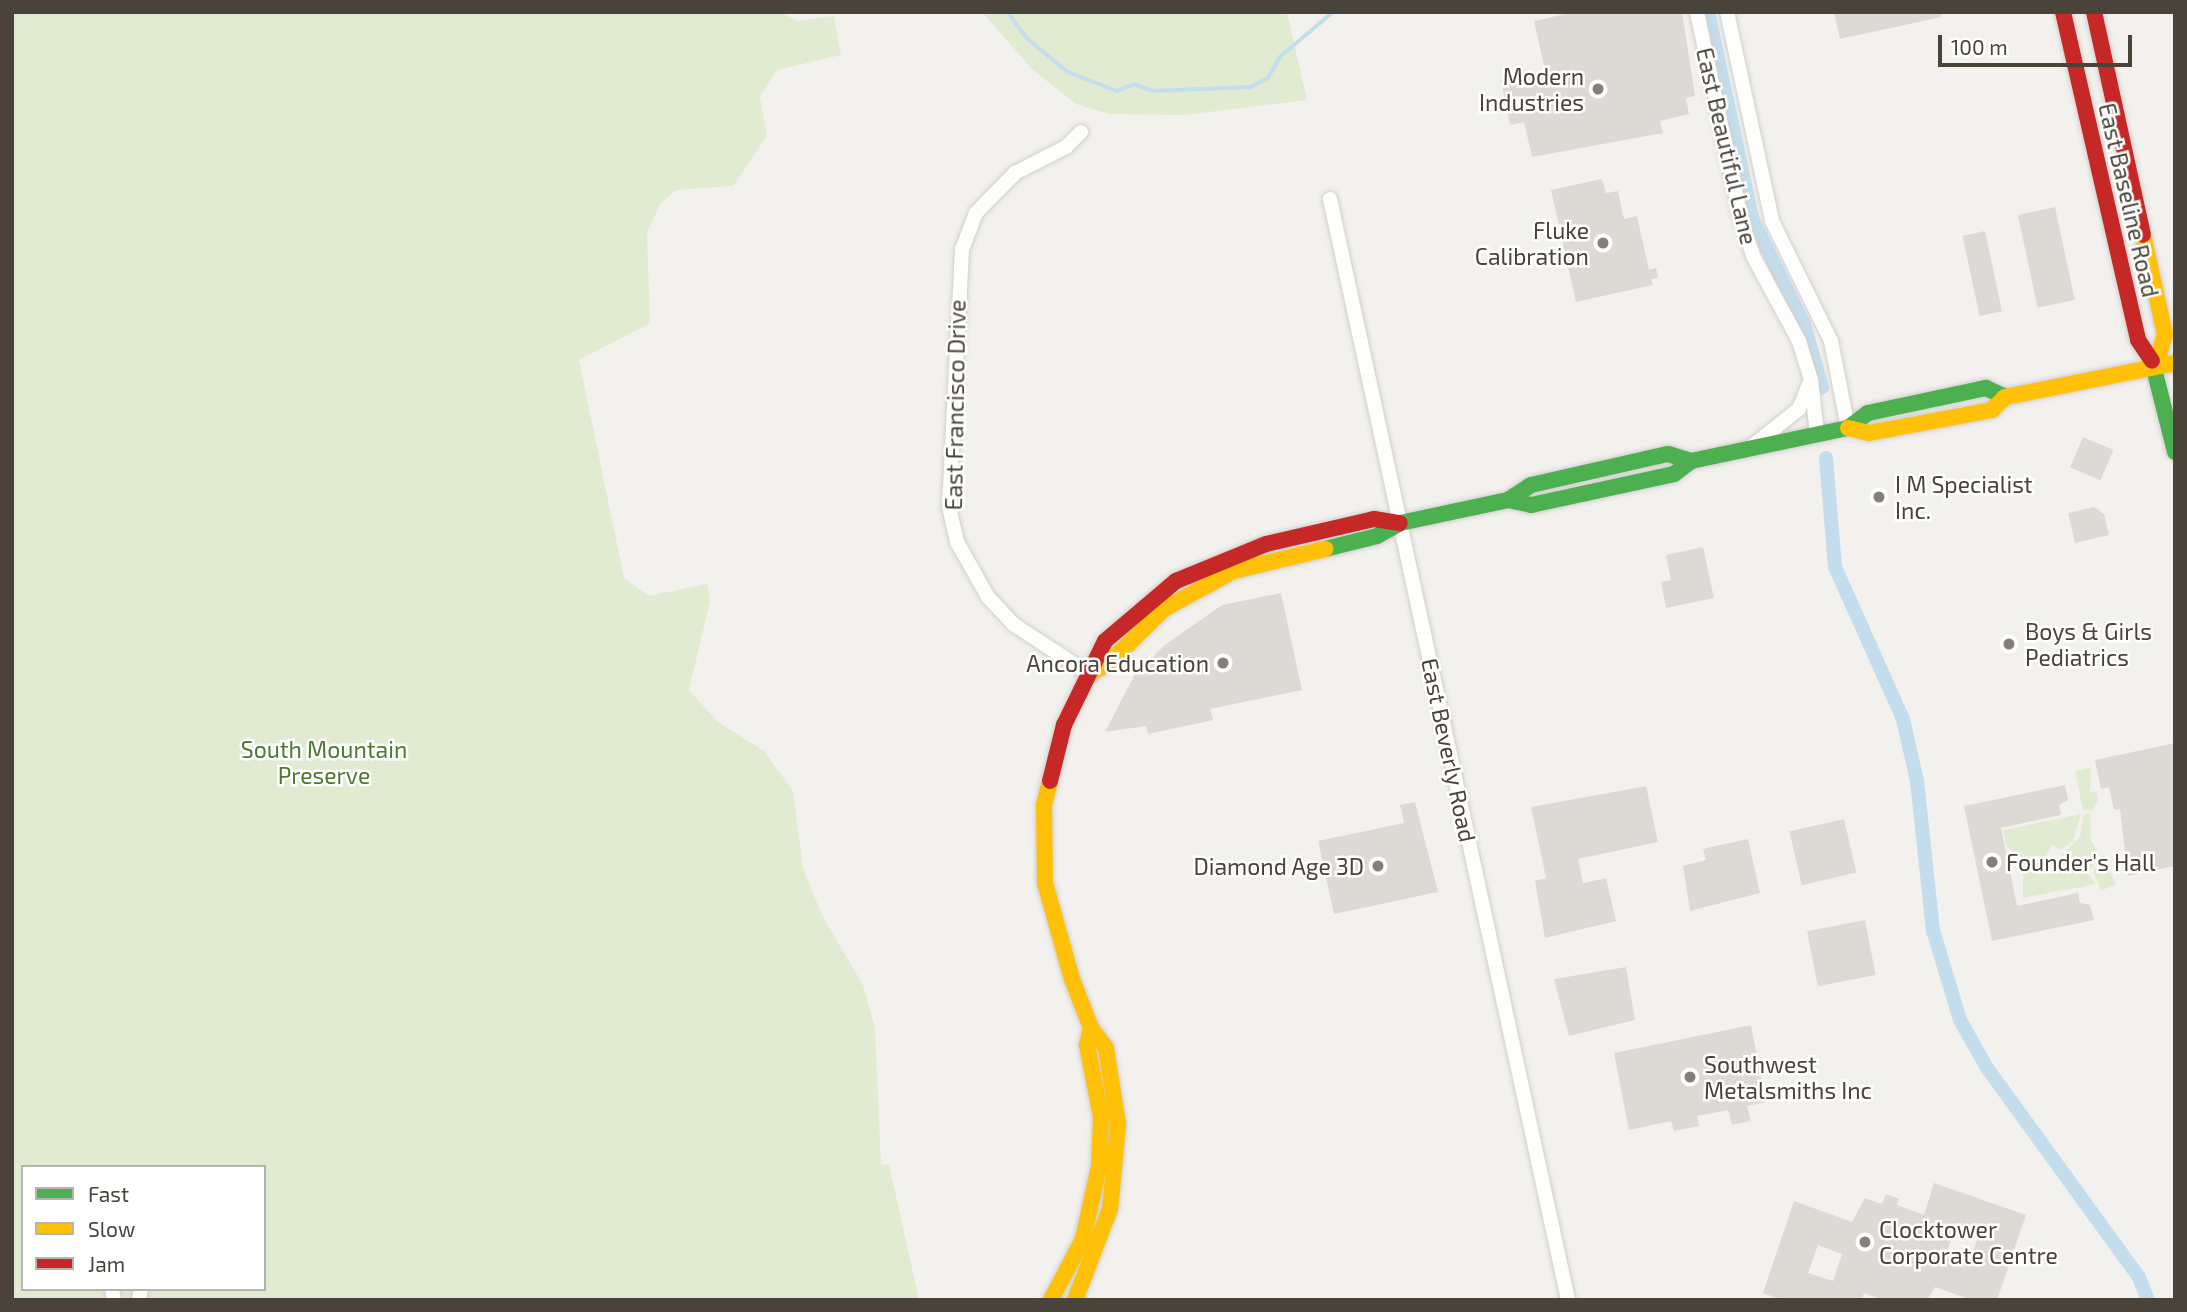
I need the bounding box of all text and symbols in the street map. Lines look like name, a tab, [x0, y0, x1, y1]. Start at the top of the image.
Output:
scale bar	[1942, 21, 2136, 65]
text: 100 m	[1951, 34, 2008, 59]
street label: East Beautiful Lane	[1691, 45, 1763, 247]
place label: Modern Industries	[1479, 62, 1584, 116]
marker: Modern Industries	[1590, 81, 1606, 97]
street label: East Baseline Road	[2093, 100, 2165, 300]
place label: Fluke Calibration	[1475, 216, 1589, 270]
marker: Fluke Calibration	[1595, 235, 1611, 251]
street label: East Francisco Drive	[939, 299, 971, 511]
place label: I M Specialist Inc.	[1895, 470, 2033, 524]
marker: I M Specialist Inc.	[1869, 487, 1889, 507]
place label: Boys & Girls Pediatrics	[2025, 617, 2152, 671]
marker: Boys & Girls Pediatrics	[1999, 634, 2019, 654]
place label: Ancora Education	[1026, 649, 1209, 677]
marker: Ancora Education	[1215, 655, 1231, 671]
street label: East Beverly Road	[1416, 655, 1482, 845]
park label: South Mountain Preserve	[241, 735, 407, 789]
place label: Founder's Hall	[2006, 848, 2156, 876]
place label: Diamond Age 3D	[1193, 852, 1364, 880]
marker: Founder's Hall	[1984, 854, 2000, 870]
marker: Diamond Age 3D	[1370, 858, 1386, 874]
place label: Southwest Metalsmiths Inc	[1704, 1050, 1872, 1104]
marker: Southwest Metalsmiths Inc	[1682, 1069, 1698, 1085]
legend	[21, 1165, 266, 1291]
text: Fast	[88, 1181, 129, 1206]
place label: Clocktower Corporate Centre	[1879, 1215, 2058, 1269]
text: Slow	[88, 1216, 135, 1241]
marker: Clocktower Corporate Centre	[1857, 1234, 1873, 1250]
text: Jam	[88, 1251, 125, 1276]

